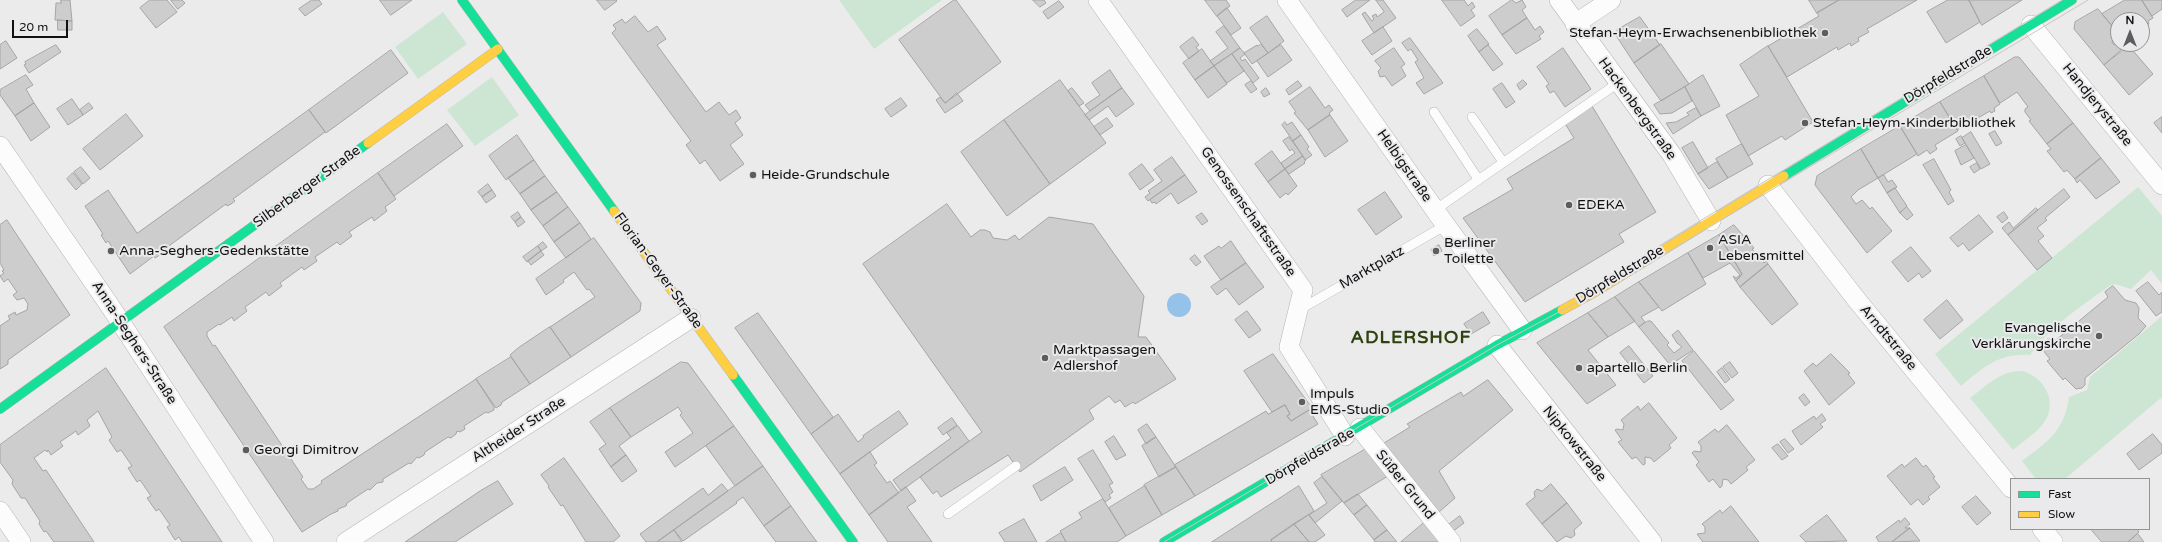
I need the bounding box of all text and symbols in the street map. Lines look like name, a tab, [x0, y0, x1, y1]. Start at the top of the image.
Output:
scale bar	[14, 12, 70, 38]
north arrow	[2110, 12, 2150, 52]
text: N	[2126, 14, 2134, 27]
text: 20 m	[19, 20, 48, 34]
place label: Stefan-Heym-Erwachsenenbibliothek	[1569, 25, 1817, 41]
marker: Stefan-Heym-Erwachsenenbibliothek	[1820, 28, 1830, 38]
street label: Dörpfeldstraße	[1901, 42, 1995, 108]
street label: Hackenbergstraße	[1594, 55, 1680, 163]
street label: Handjerystraße	[2058, 60, 2136, 150]
place label: Stefan-Heym-Kinderbibliothek	[1813, 115, 2016, 131]
marker: Stefan-Heym-Kinderbibliothek	[1800, 118, 1810, 128]
street label: Helbigstraße	[1373, 127, 1435, 205]
street label: Silberberger Straße	[250, 142, 364, 232]
street label: Genossenschaftsstraße	[1197, 144, 1299, 280]
place label: Heide-Grundschule	[761, 167, 890, 183]
marker: Heide-Grundschule	[748, 170, 758, 180]
place label: EDEKA	[1577, 197, 1625, 213]
marker: EDEKA	[1564, 200, 1574, 210]
street label: Florian-Geyer-Straße	[610, 210, 706, 332]
place label: ASIA Lebensmittel	[1718, 232, 1804, 264]
place label: Berliner Toilette	[1444, 235, 1496, 268]
street label: Dörpfeldstraße	[1573, 242, 1667, 308]
place label: Anna-Seghers-Gedenkstätte	[119, 243, 309, 259]
street label: Marktplatz	[1337, 243, 1407, 293]
marker: ASIA Lebensmittel	[1705, 243, 1715, 253]
marker: Anna-Seghers-Gedenkstätte	[106, 246, 116, 256]
marker: Berliner Toilette	[1431, 246, 1441, 256]
street label: Anna-Seghers-Straße	[88, 278, 180, 408]
street label: Arndtstraße	[1856, 302, 1920, 374]
place label: Evangelische Verklärungskirche	[1972, 320, 2091, 352]
district label: ADLERSHOF	[1351, 327, 1471, 349]
marker: Evangelische Verklärungskirche	[2094, 331, 2104, 341]
place label: Marktpassagen Adlershof	[1053, 342, 1156, 374]
marker: Marktpassagen Adlershof	[1040, 353, 1050, 363]
place label: apartello Berlin	[1587, 360, 1688, 376]
marker: apartello Berlin	[1574, 363, 1584, 373]
place label: Impuls EMS-Studio	[1310, 386, 1390, 418]
street label: Altheider Straße	[469, 393, 569, 467]
marker: Impuls EMS-Studio	[1297, 397, 1307, 407]
street label: Nipkowstraße	[1538, 403, 1610, 485]
street label: Dörpfeldstraße	[1263, 425, 1357, 489]
place label: Georgi Dimitrov	[254, 442, 359, 458]
marker: Georgi Dimitrov	[241, 445, 251, 455]
street label: Süßer Grund	[1372, 447, 1438, 523]
legend	[2010, 478, 2150, 530]
text: Fast	[2048, 487, 2071, 501]
text: Slow	[2048, 507, 2075, 521]

